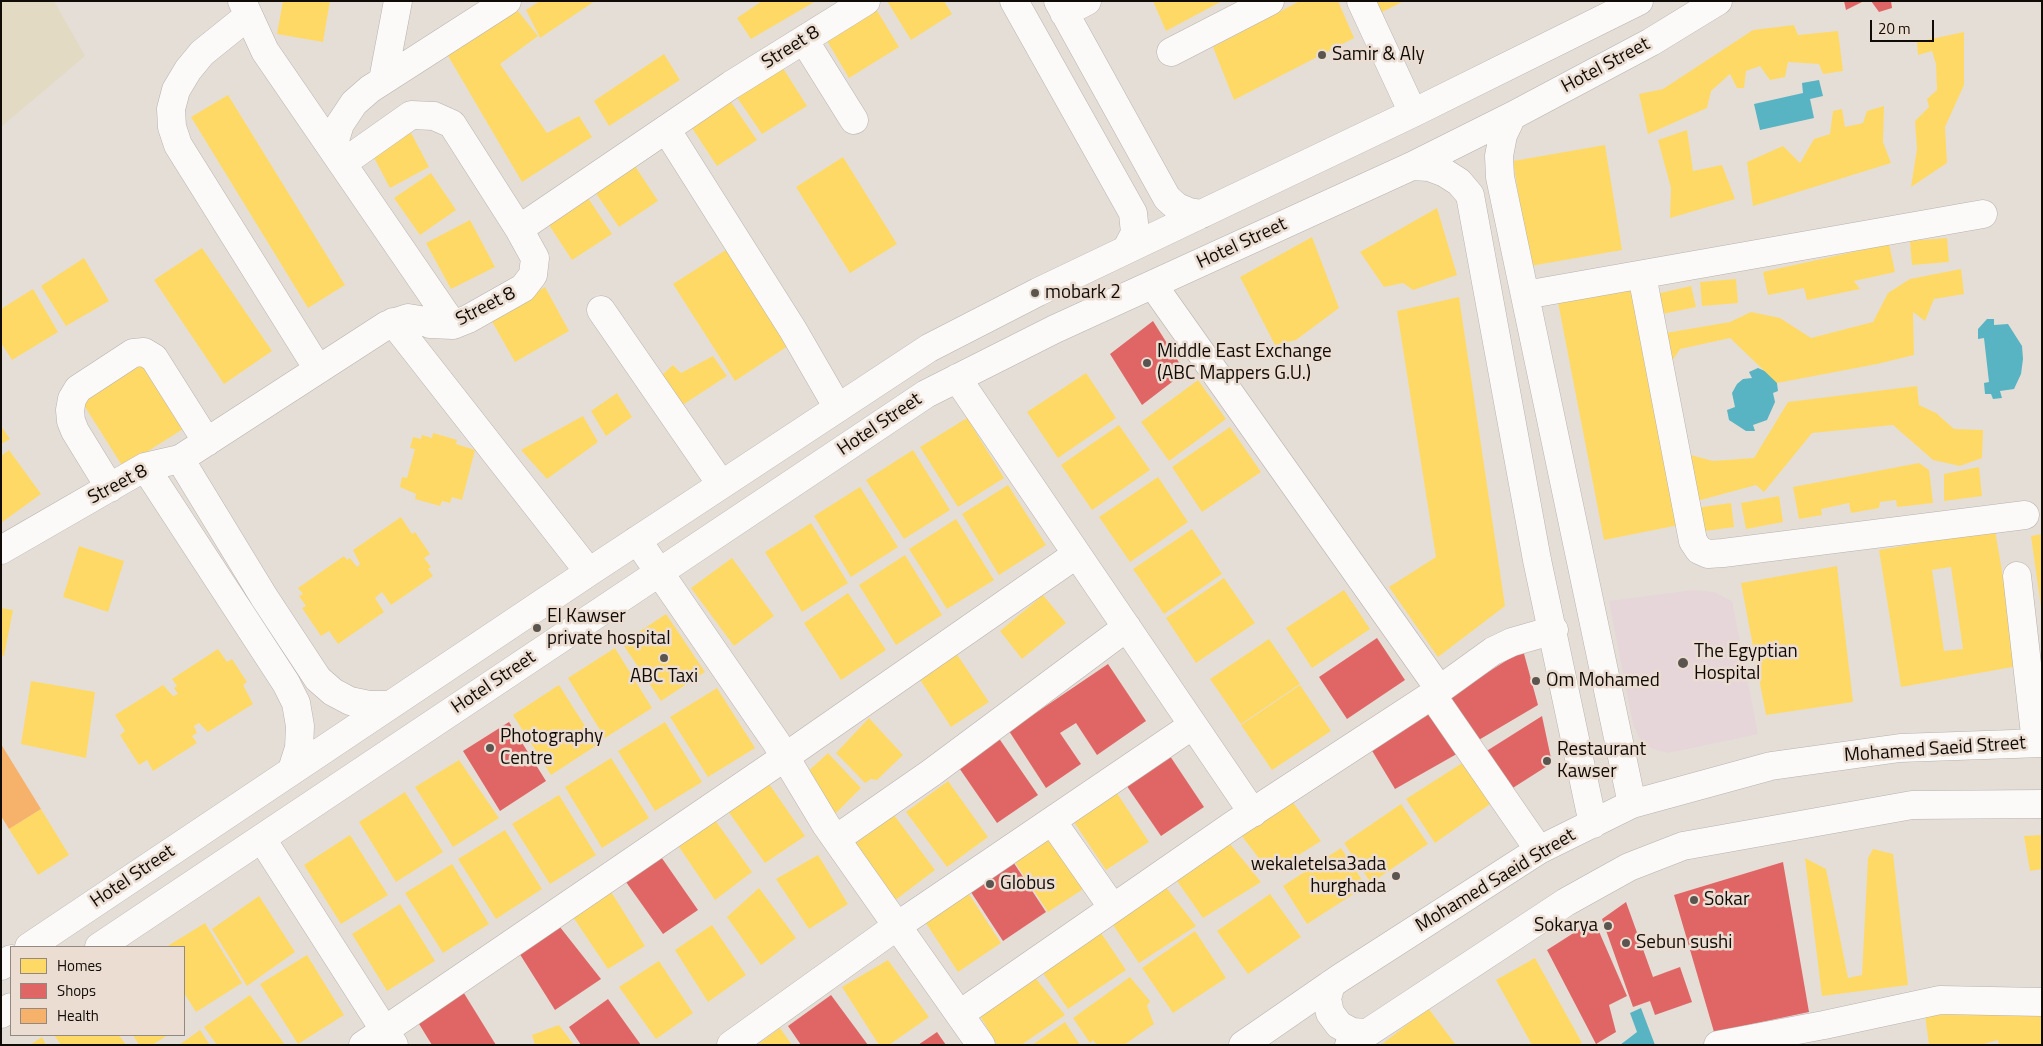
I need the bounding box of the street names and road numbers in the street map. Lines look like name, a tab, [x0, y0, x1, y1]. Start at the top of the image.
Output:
street label: Street 8	[758, 21, 824, 75]
street label: Hotel Street	[1558, 33, 1654, 99]
street label: Hotel Street	[1193, 213, 1291, 275]
street label: Street 8	[452, 282, 520, 332]
street label: Hotel Street	[834, 389, 926, 461]
street label: Street 8	[84, 460, 152, 510]
street label: Hotel Street	[448, 647, 540, 719]
street label: Mohamed Saeid Street	[1843, 732, 2027, 768]
street label: Mohamed Saeid Street	[1412, 824, 1580, 938]
street label: Hotel Street	[87, 841, 179, 913]

